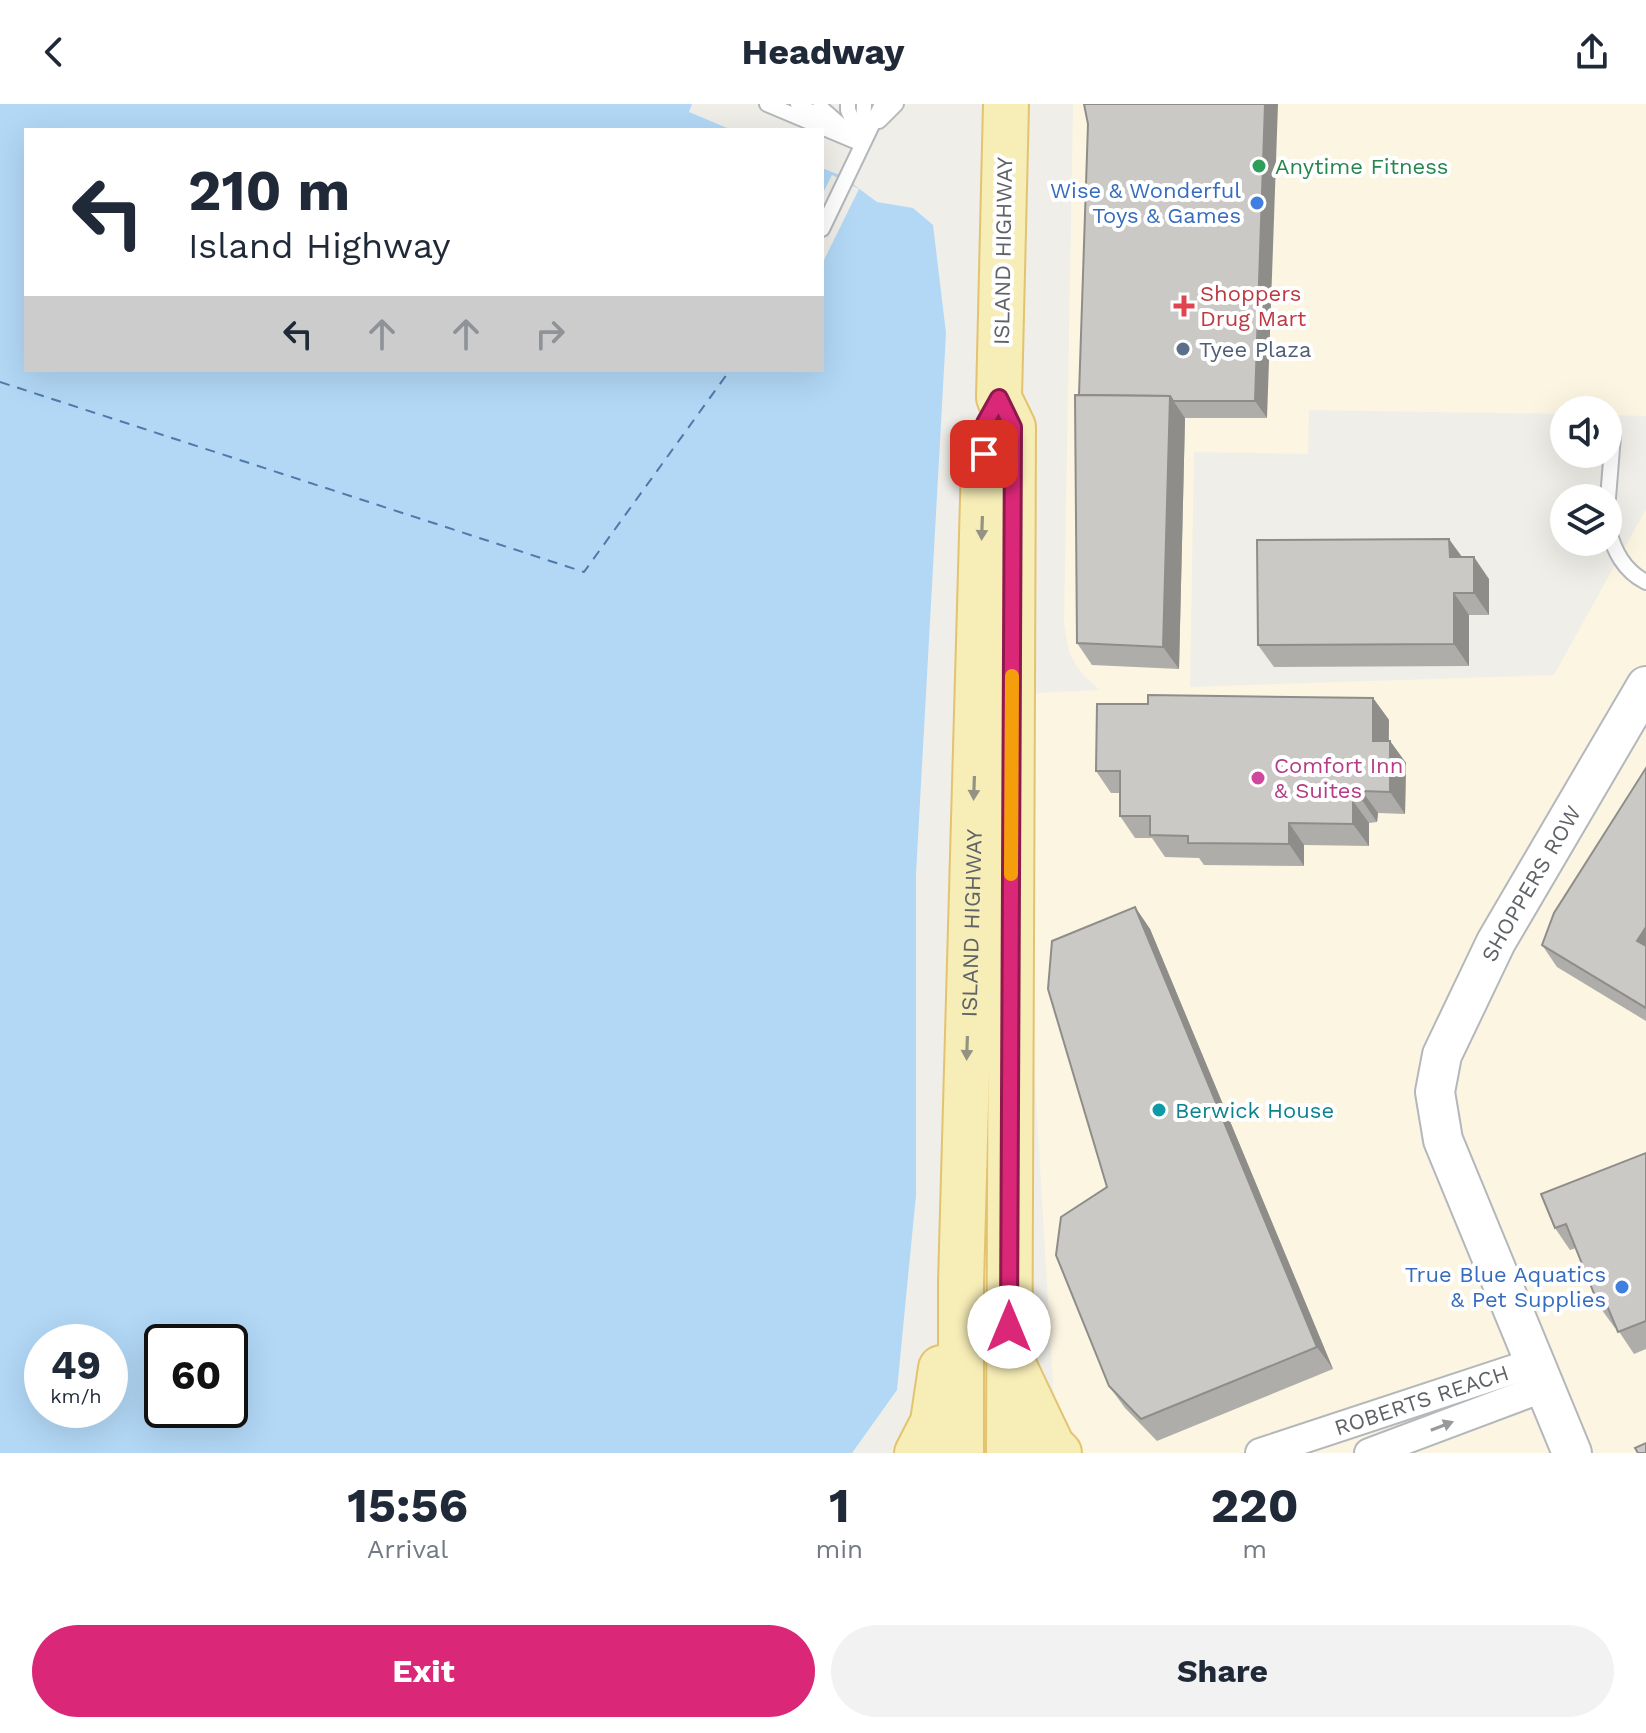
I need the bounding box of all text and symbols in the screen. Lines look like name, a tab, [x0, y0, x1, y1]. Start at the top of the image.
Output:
icon: back	[32, 30, 76, 74]
icon: share	[1570, 30, 1614, 74]
text: Headway	[742, 31, 904, 73]
place label: Anytime Fitness	[1275, 154, 1448, 179]
street label: ISLAND HIGHWAY	[989, 156, 1017, 345]
marker: Anytime Fitness	[1250, 157, 1268, 175]
text: 210 m	[188, 158, 350, 224]
icon: left	[56, 160, 160, 264]
place label: Wise & Wonderful Toys & Games	[1050, 178, 1241, 228]
marker: Wise & Wonderful Toys & Games	[1248, 194, 1266, 212]
text: Island Highway	[188, 225, 451, 267]
place label: Shoppers Drug Mart	[1200, 281, 1306, 331]
marker: Shoppers Drug Mart	[1175, 297, 1193, 315]
icon: left	[276, 312, 320, 356]
icon: ahead	[360, 312, 404, 356]
icon: ahead	[444, 312, 488, 356]
icon: right	[528, 312, 572, 356]
place label: Tyee Plaza	[1199, 337, 1312, 362]
marker: Tyee Plaza	[1174, 340, 1192, 358]
map controls	[1550, 396, 1622, 556]
button: sound	[1550, 396, 1622, 468]
pin	[950, 420, 1018, 488]
icon: arrive	[962, 432, 1006, 476]
button: layers	[1550, 484, 1622, 556]
one-way arrow	[975, 516, 988, 541]
place label: Comfort Inn & Suites	[1274, 753, 1403, 803]
marker: Comfort Inn & Suites	[1249, 769, 1267, 787]
one-way arrow	[968, 776, 981, 801]
street label: SHOPPERS ROW	[1476, 801, 1586, 965]
street label: ISLAND HIGHWAY	[956, 828, 986, 1018]
one-way arrow	[961, 1036, 974, 1061]
place label: Berwick House	[1175, 1098, 1334, 1123]
marker: Berwick House	[1150, 1101, 1168, 1119]
place label: True Blue Aquatics & Pet Supplies	[1405, 1262, 1606, 1312]
marker: True Blue Aquatics & Pet Supplies	[1613, 1278, 1631, 1296]
position arrow	[967, 1285, 1051, 1369]
speed limit sign: 60	[144, 1324, 248, 1428]
text: 49	[51, 1342, 101, 1389]
street label: ROBERTS REACH	[1331, 1359, 1512, 1440]
text: km/h	[50, 1384, 102, 1408]
one-way arrow	[1430, 1419, 1454, 1432]
text: 15:56	[347, 1477, 468, 1534]
text: 1	[829, 1477, 850, 1534]
text: 220	[1211, 1477, 1299, 1534]
text: Arrival	[367, 1534, 448, 1564]
text: min	[815, 1534, 863, 1564]
text: m	[1242, 1534, 1267, 1564]
button: Exit	[32, 1625, 815, 1717]
button: Share	[831, 1625, 1614, 1717]

